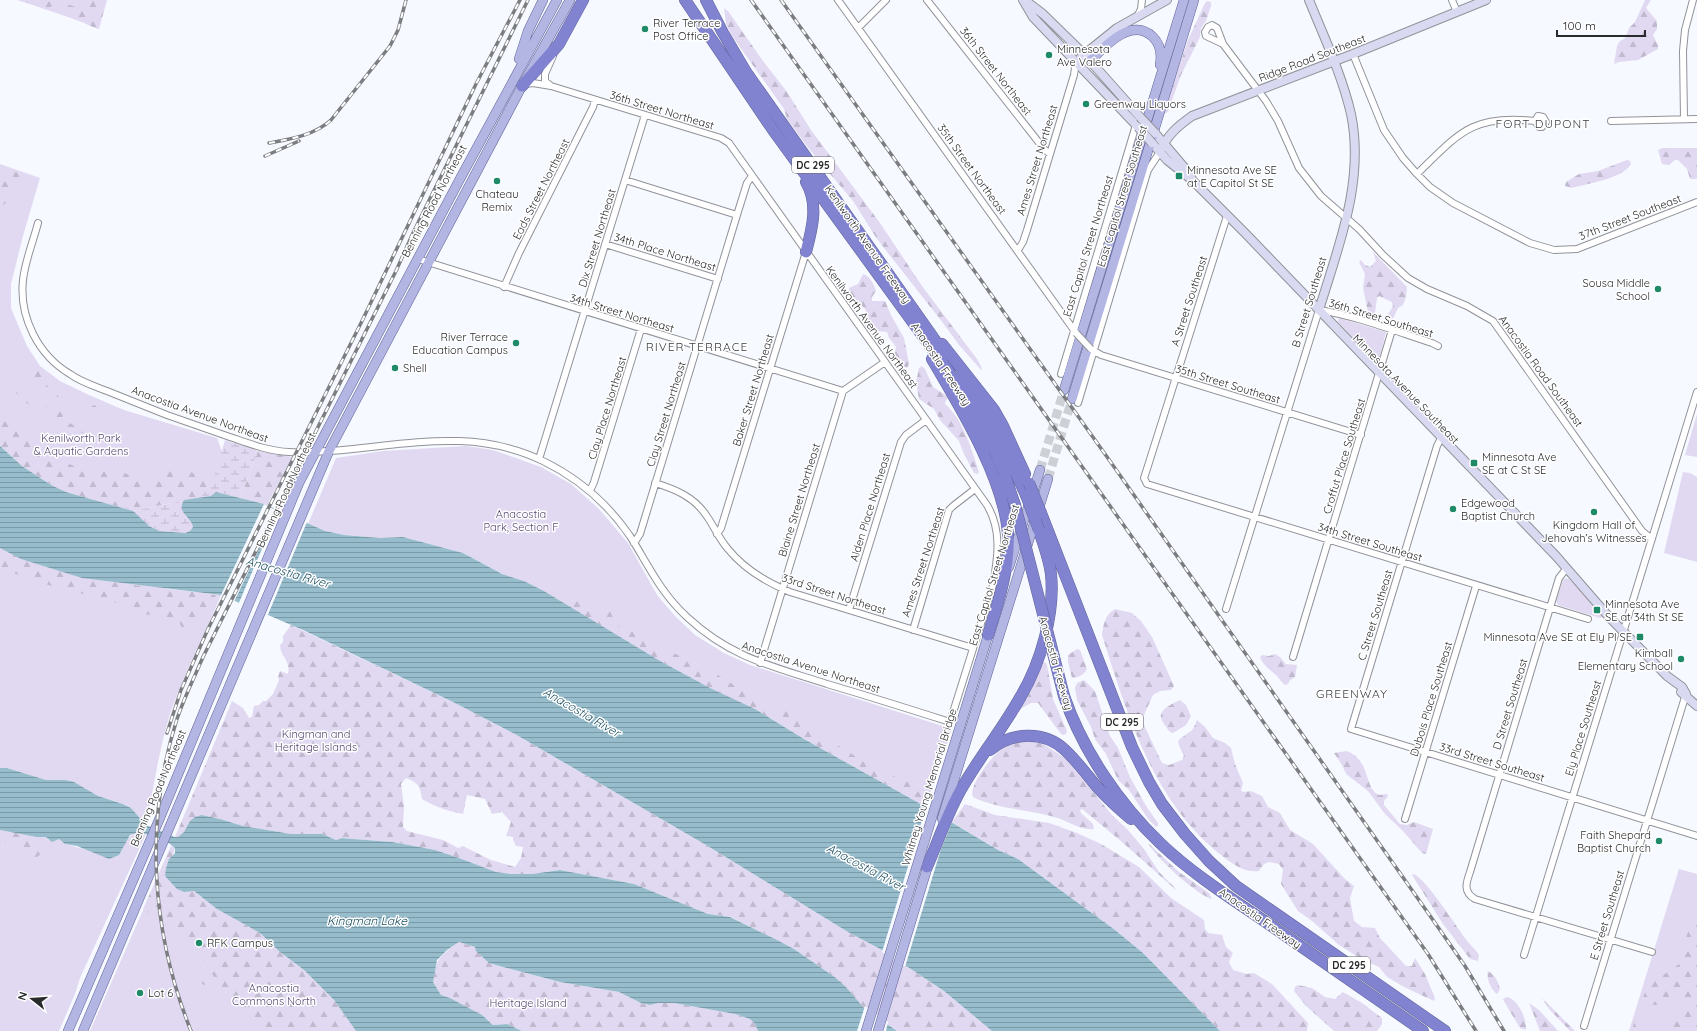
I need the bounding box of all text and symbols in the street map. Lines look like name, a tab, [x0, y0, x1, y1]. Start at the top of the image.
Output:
scale bar	[1557, 12, 1645, 38]
place label: River Terrace Post Office	[653, 16, 720, 43]
text: 100 m	[1563, 18, 1596, 33]
marker: River Terrace Post Office	[640, 24, 650, 34]
street label: 36th Street Northeast	[957, 24, 1035, 118]
street label: Ridge Road Southeast	[1257, 31, 1368, 85]
place label: Minnesota Ave Valero	[1057, 42, 1112, 69]
marker: Minnesota Ave Valero	[1044, 50, 1054, 60]
street label: 36th Street Northeast	[608, 87, 716, 133]
place label: Greenway Liquors	[1094, 97, 1186, 111]
marker: Greenway Liquors	[1081, 99, 1091, 109]
street label: Ames Street Northeast	[1013, 103, 1061, 217]
district label: FORT DUPONT	[1496, 116, 1590, 131]
street label: 35th Street Northeast	[934, 121, 1010, 217]
street label: East Capitol Street Southeast	[1094, 123, 1150, 269]
street label: Eads Street Northeast	[509, 136, 573, 242]
street label: Benning Road Northeast	[398, 142, 470, 260]
road number: DC 295	[792, 157, 834, 173]
place label: Minnesota Ave SE at E Capitol St SE	[1187, 163, 1277, 190]
marker: Minnesota Ave SE at E Capitol St SE	[1174, 171, 1184, 181]
street label: East Capitol Street Northeast	[1060, 173, 1116, 318]
marker: Chateau Remix	[492, 176, 502, 186]
street label: Kenilworth Avenue Freeway	[822, 182, 914, 306]
place label: Chateau Remix	[476, 187, 518, 214]
street label: Dix Street Northeast	[575, 187, 619, 289]
street label: 37th Street Southeast	[1577, 191, 1683, 243]
street label: 34th Place Northeast	[612, 230, 718, 274]
street label: A Street Southeast	[1168, 254, 1210, 348]
street label: B Street Southeast	[1289, 255, 1330, 349]
street label: Kenilworth Avenue Northeast	[823, 263, 921, 391]
place label: Sousa Middle School	[1583, 276, 1650, 303]
marker: Sousa Middle School	[1653, 284, 1663, 294]
street label: 34th Street Northeast	[568, 290, 676, 336]
street label: 36th Street Southeast	[1327, 295, 1435, 341]
street label: Anacostia Road Southeast	[1496, 312, 1586, 430]
street label: Anacostia Freeway	[908, 320, 974, 408]
place label: River Terrace Education Campus	[412, 330, 508, 357]
street label: Minnesota Avenue Southeast	[1350, 331, 1462, 447]
street label: Baker Street Northeast	[729, 332, 777, 448]
marker: River Terrace Education Campus	[511, 338, 521, 348]
district label: RIVER TERRACE	[646, 339, 748, 354]
street label: Clay Place Northeast	[585, 355, 629, 461]
street label: Clay Street Northeast	[643, 359, 689, 468]
place label: Shell	[403, 361, 427, 375]
street label: 35th Street Southeast	[1174, 361, 1282, 407]
marker: Shell	[390, 363, 400, 373]
street label: Anacostia Avenue Northeast	[130, 383, 271, 445]
street label: Croffut Place Southeast	[1320, 396, 1368, 516]
street label: Benning Road Northeast	[253, 430, 319, 550]
park label: Kenilworth Park & Aquatic Gardens	[34, 431, 128, 458]
street label: Blaine Street Northeast	[775, 441, 823, 558]
place label: Minnesota Ave SE at C St SE	[1482, 450, 1556, 477]
street label: Alden Place Northeast	[847, 451, 893, 563]
marker: Minnesota Ave SE at C St SE	[1469, 458, 1479, 468]
place label: Edgewood Baptist Church	[1461, 496, 1535, 523]
street label: East Capitol Street Northeast	[966, 502, 1022, 647]
marker: Edgewood Baptist Church	[1448, 504, 1458, 514]
street label: Ames Street Northeast	[899, 505, 948, 619]
park label: Anacostia Park, Section F	[484, 507, 558, 534]
marker: Kingdom Hall of Jehovah’s Witnesses	[1589, 507, 1599, 517]
place label: Kingdom Hall of Jehovah’s Witnesses	[1541, 518, 1647, 545]
street label: 34th Street Southeast	[1316, 519, 1424, 565]
water label: Anacostia River	[244, 553, 333, 592]
street label: C Street Southeast	[1355, 568, 1396, 662]
street label: 33rd Street Northeast	[780, 571, 888, 618]
place label: Minnesota Ave SE at 34th St SE	[1605, 597, 1684, 624]
marker: Minnesota Ave SE at 34th St SE	[1592, 605, 1602, 615]
street label: Anacostia Freeway	[1036, 614, 1076, 712]
place label: Minnesota Ave SE at Ely Pl SE	[1483, 630, 1632, 644]
marker: Minnesota Ave SE at Ely Pl SE	[1635, 632, 1645, 642]
street label: Anacostia Avenue Northeast	[740, 638, 882, 696]
street label: Dubois Place Southeast	[1407, 640, 1455, 758]
place label: Kimball Elementary School	[1578, 646, 1673, 673]
marker: Kimball Elementary School	[1676, 654, 1686, 664]
street label: D Street Southeast	[1489, 656, 1531, 751]
street label: Ely Place Southeast	[1562, 678, 1604, 778]
water label: Anacostia River	[541, 684, 624, 741]
district label: GREENWAY	[1316, 686, 1388, 701]
street label: Whitney Young Memorial Bridge	[898, 707, 960, 867]
road number: DC 295	[1101, 714, 1143, 730]
street label: Benning Road Northeast	[127, 727, 189, 849]
park label: Kingman and Heritage Islands	[275, 727, 357, 754]
street label: 33rd Street Southeast	[1438, 739, 1546, 785]
place label: Faith Shepard Baptist Church	[1577, 828, 1651, 855]
marker: Faith Shepard Baptist Church	[1654, 836, 1664, 846]
water label: Anacostia River	[824, 840, 909, 895]
street label: E Street Southeast	[1587, 868, 1627, 962]
street label: Anacostia Freeway	[1216, 884, 1304, 952]
water label: Kingman Lake	[327, 913, 408, 928]
place label: RFK Campus	[207, 936, 273, 950]
marker: RFK Campus	[194, 938, 204, 948]
road number: DC 295	[1328, 957, 1370, 973]
north arrow	[12, 979, 52, 1019]
park label: Anacostia Commons North	[232, 981, 316, 1008]
place label: Lot 6	[148, 986, 173, 1000]
marker: Lot 6	[135, 988, 145, 998]
text: N	[15, 990, 30, 1002]
park label: Heritage Island	[489, 996, 567, 1010]

